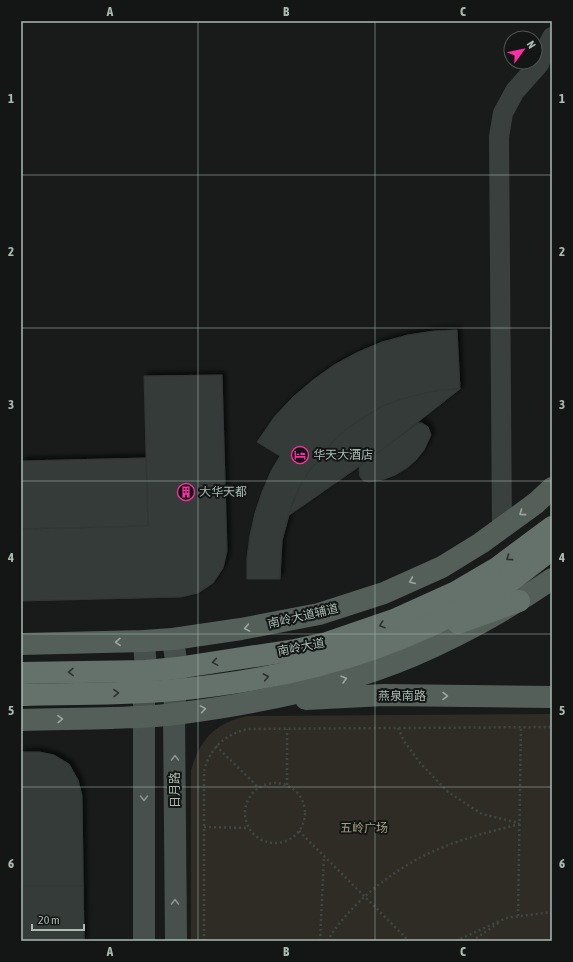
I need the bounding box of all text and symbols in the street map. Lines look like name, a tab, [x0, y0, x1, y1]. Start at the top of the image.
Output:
text: A	[106, 4, 114, 19]
text: B	[283, 4, 290, 19]
text: C	[460, 4, 466, 19]
north arrow	[503, 30, 543, 70]
text: N	[525, 39, 538, 51]
text: 1	[8, 91, 14, 106]
text: 1	[559, 91, 565, 106]
text: 2	[8, 244, 14, 259]
text: 2	[559, 244, 565, 259]
text: 3	[8, 397, 14, 412]
text: 3	[559, 397, 565, 412]
hotel icon: 华天大酒店	[290, 445, 310, 465]
place label: 华天大酒店	[313, 448, 373, 462]
building icon: 大华天都	[176, 482, 196, 502]
place label: 大华天都	[199, 485, 247, 499]
one-way arrow	[519, 508, 526, 516]
text: 4	[7, 550, 14, 565]
text: 4	[558, 550, 565, 565]
one-way arrow	[507, 553, 514, 560]
one-way arrow	[408, 576, 416, 584]
street label: 南岭大道辅道	[266, 601, 340, 631]
one-way arrow	[379, 620, 386, 628]
one-way arrow	[244, 624, 250, 632]
street label: 南岭大道	[276, 636, 326, 658]
one-way arrow	[115, 638, 121, 646]
one-way arrow	[212, 657, 218, 666]
one-way arrow	[68, 668, 74, 676]
one-way arrow	[263, 673, 270, 681]
one-way arrow	[340, 675, 347, 684]
one-way arrow	[113, 688, 119, 697]
street label: 燕泉南路	[378, 689, 426, 703]
one-way arrow	[442, 692, 448, 700]
text: 5	[8, 703, 14, 718]
text: 5	[559, 703, 565, 718]
one-way arrow	[200, 706, 207, 714]
one-way arrow	[57, 715, 63, 723]
one-way arrow	[171, 755, 179, 761]
street label: 日月路	[168, 772, 182, 808]
one-way arrow	[140, 795, 148, 801]
park label: 五岭广场	[340, 821, 388, 835]
text: 6	[8, 856, 14, 871]
text: 6	[559, 856, 565, 871]
one-way arrow	[171, 899, 180, 905]
scale bar	[32, 906, 84, 932]
text: 20 m	[38, 913, 60, 927]
text: A	[106, 944, 114, 959]
text: B	[283, 944, 290, 959]
text: C	[460, 944, 466, 959]

